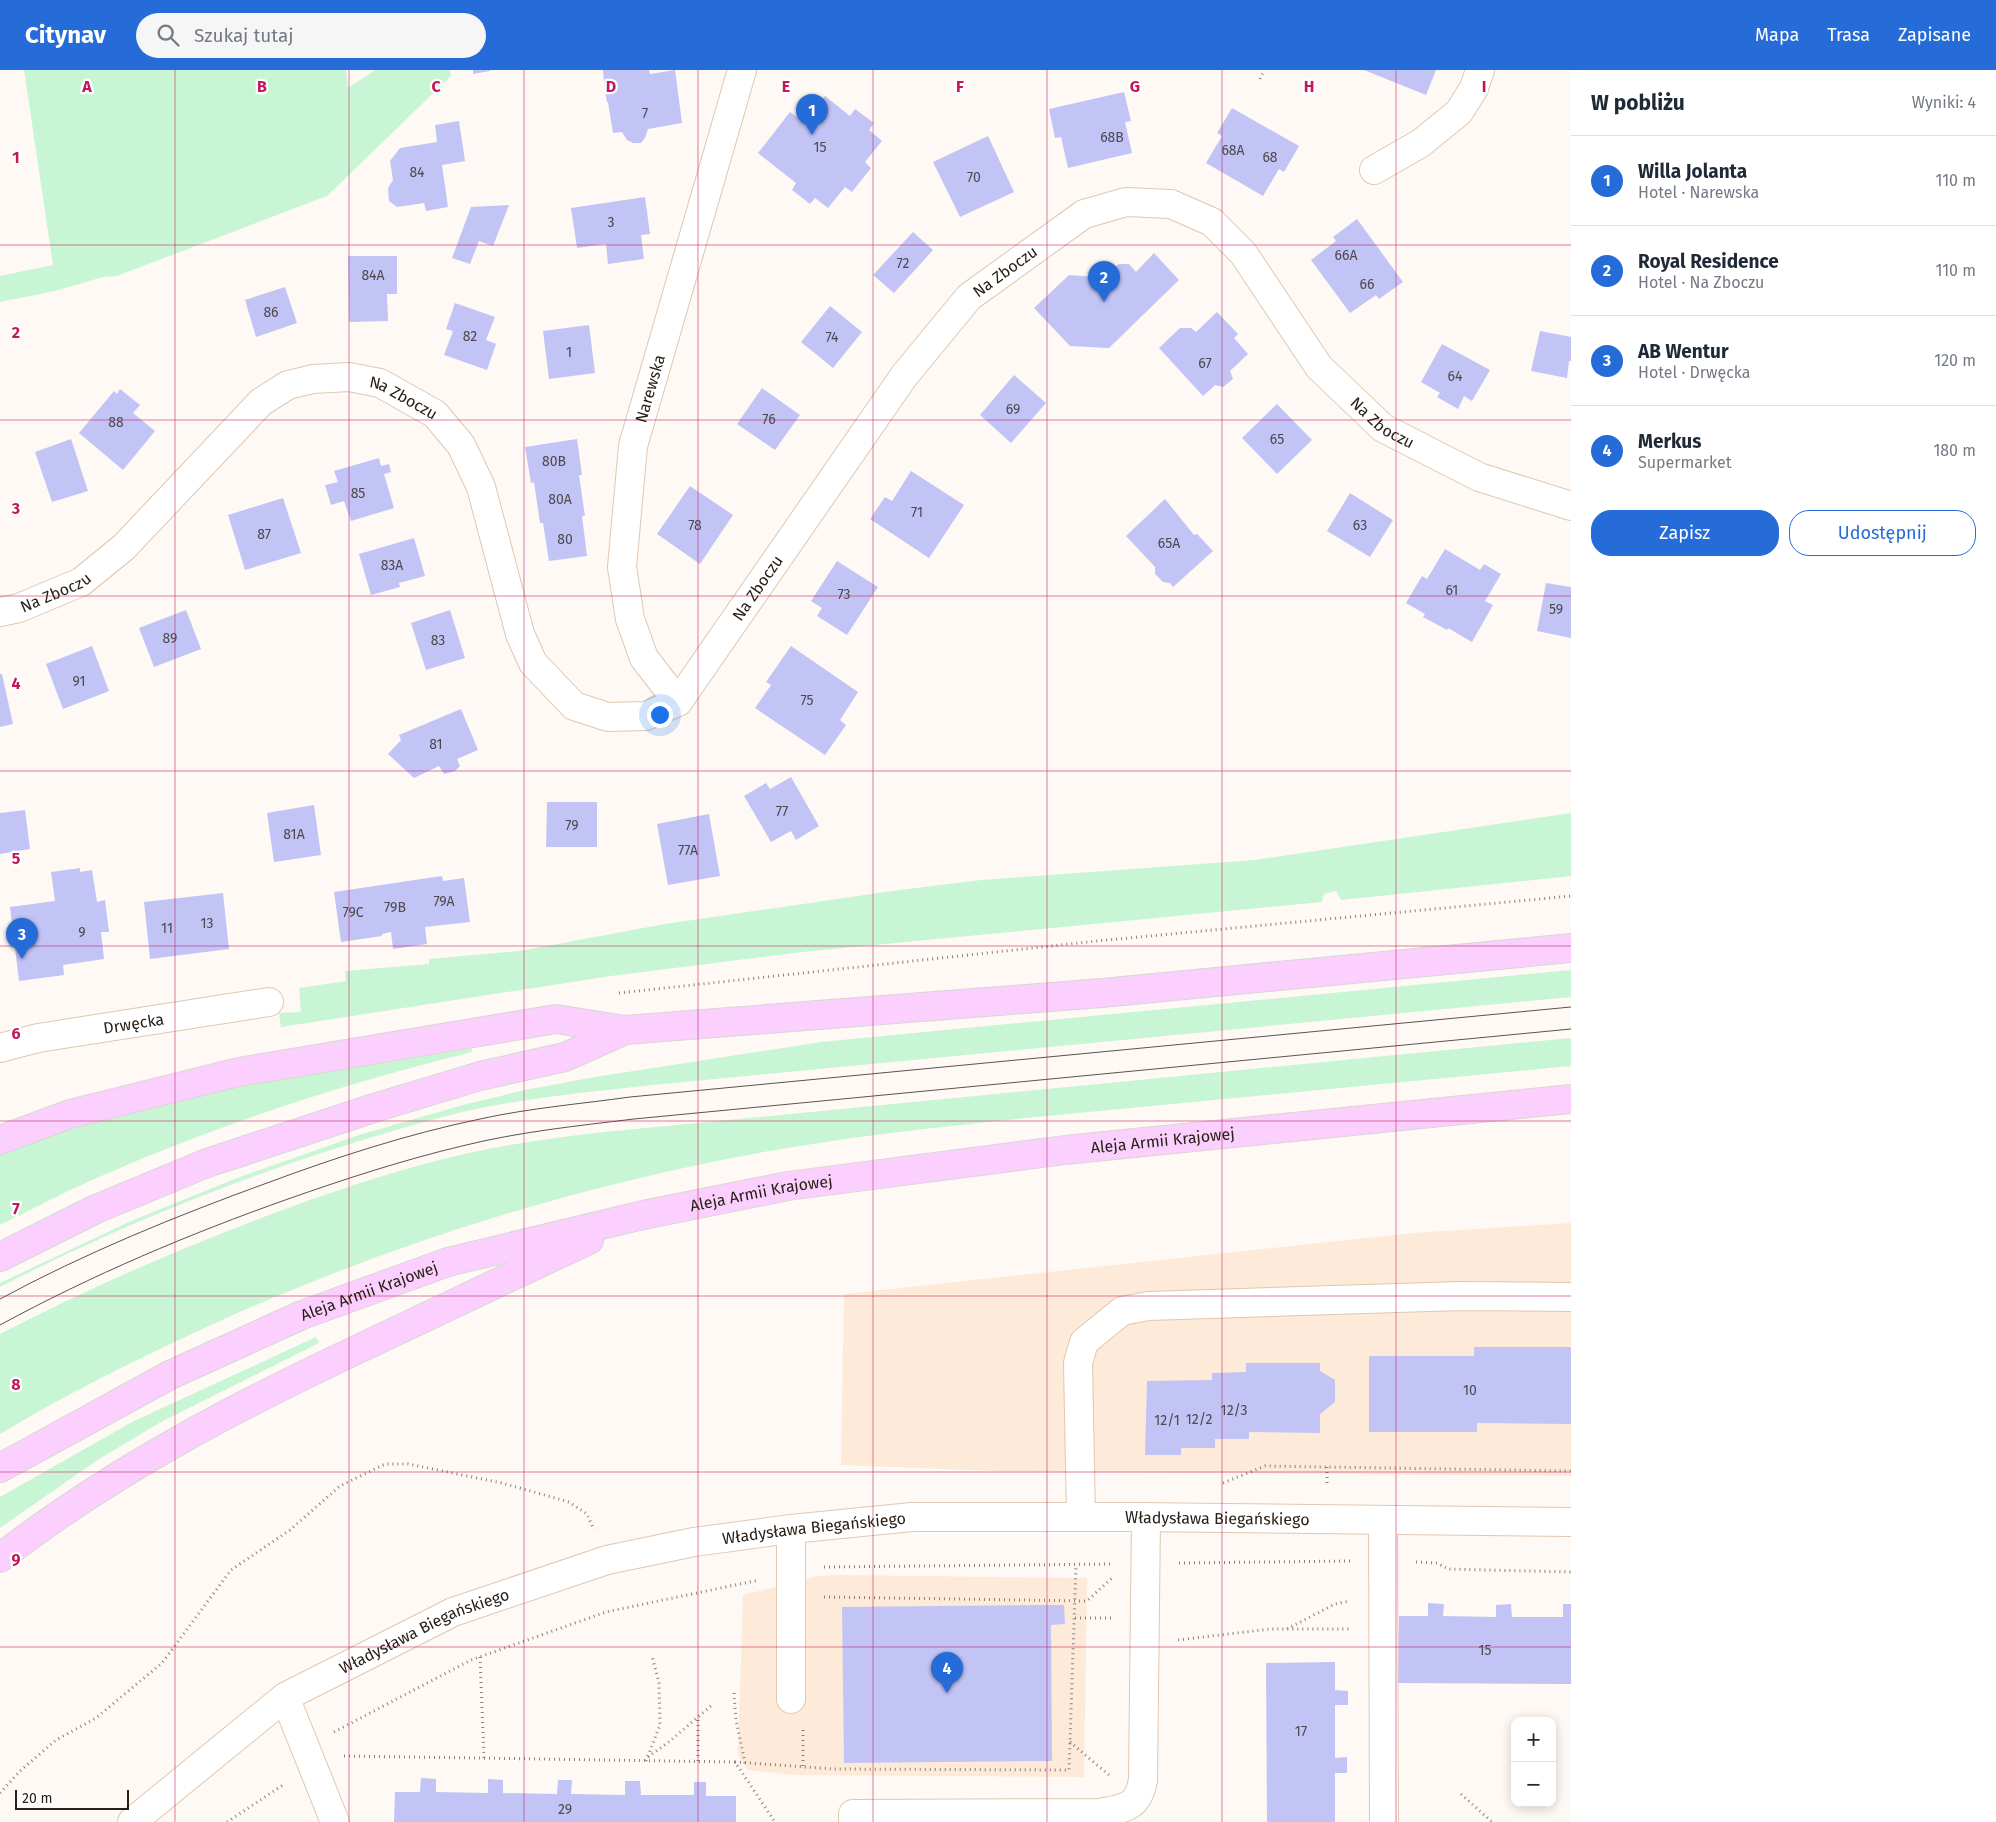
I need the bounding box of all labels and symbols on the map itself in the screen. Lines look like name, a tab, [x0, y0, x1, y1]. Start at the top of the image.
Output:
text: A	[81, 77, 92, 96]
text: B	[257, 77, 267, 96]
text: C	[431, 77, 441, 96]
text: D	[606, 77, 616, 96]
text: E	[782, 77, 790, 96]
text: F	[956, 77, 964, 96]
text: G	[1130, 77, 1140, 96]
text: H	[1304, 77, 1314, 96]
text: I	[1482, 77, 1486, 96]
pin: 1	[796, 94, 828, 135]
house number: 7	[642, 105, 648, 122]
house number: 68B	[1100, 129, 1124, 146]
house number: 15	[813, 139, 827, 156]
house number: 68A	[1221, 142, 1245, 159]
text: 1	[12, 148, 20, 167]
house number: 68	[1262, 149, 1278, 166]
house number: 84	[409, 164, 425, 181]
house number: 70	[967, 169, 981, 186]
house number: 3	[608, 214, 615, 231]
street label: Na Zboczu	[969, 242, 1041, 301]
house number: 66A	[1335, 247, 1357, 264]
house number: 72	[897, 255, 910, 272]
pin: 2	[1088, 261, 1120, 302]
house number: 84A	[361, 267, 385, 284]
house number: 66	[1360, 276, 1374, 293]
house number: 86	[263, 304, 279, 321]
text: 2	[12, 323, 20, 342]
house number: 82	[463, 328, 477, 345]
house number: 74	[825, 329, 839, 346]
house number: 1	[566, 344, 572, 361]
street label: Narewska	[631, 353, 669, 425]
house number: 67	[1198, 355, 1212, 372]
house number: 64	[1448, 368, 1463, 385]
street label: Na Zboczu	[368, 372, 441, 423]
street label: Na Zboczu	[1346, 393, 1417, 452]
house number: 69	[1006, 401, 1020, 418]
house number: 76	[762, 411, 776, 428]
house number: 88	[108, 414, 124, 431]
house number: 65	[1270, 431, 1284, 448]
house number: 80B	[542, 453, 566, 470]
house number: 85	[351, 485, 365, 502]
house number: 80A	[548, 491, 572, 508]
text: 3	[11, 499, 20, 518]
house number: 71	[911, 504, 923, 521]
house number: 78	[688, 517, 702, 534]
house number: 63	[1353, 517, 1367, 534]
house number: 87	[257, 526, 271, 543]
house number: 80	[557, 531, 573, 548]
house number: 65A	[1158, 535, 1180, 552]
street label: Na Zboczu	[729, 552, 787, 624]
house number: 83A	[381, 557, 403, 574]
street label: Na Zboczu	[17, 569, 95, 616]
house number: 61	[1446, 582, 1458, 599]
house number: 73	[837, 586, 851, 603]
house number: 59	[1549, 601, 1563, 618]
house number: 89	[163, 630, 177, 647]
house number: 83	[431, 632, 445, 649]
house number: 91	[72, 673, 86, 690]
text: 4	[11, 674, 21, 693]
house number: 75	[800, 692, 814, 709]
your location	[647, 702, 673, 728]
house number: 81	[429, 736, 443, 753]
house number: 77	[776, 803, 788, 820]
house number: 79	[565, 817, 579, 834]
house number: 81A	[283, 826, 305, 843]
house number: 77A	[678, 842, 698, 859]
text: 5	[12, 849, 21, 868]
house number: 79A	[433, 893, 455, 910]
house number: 79B	[384, 899, 406, 916]
house number: 79C	[342, 904, 364, 921]
house number: 13	[200, 915, 214, 932]
pin: 3	[6, 918, 38, 959]
house number: 11	[161, 920, 173, 937]
house number: 9	[78, 924, 86, 941]
street label: Drwęcka	[102, 1010, 165, 1038]
text: 6	[11, 1024, 21, 1043]
street label: Aleja Armii Krajowej	[1090, 1124, 1236, 1157]
street label: Aleja Armii Krajowej	[688, 1171, 834, 1215]
text: 7	[12, 1199, 20, 1218]
street label: Aleja Armii Krajowej	[298, 1258, 440, 1325]
text: 8	[11, 1375, 21, 1394]
house number: 10	[1463, 1382, 1477, 1399]
house number: 12/3	[1221, 1402, 1247, 1419]
house number: 12/2	[1186, 1411, 1212, 1428]
house number: 12/1	[1154, 1412, 1180, 1429]
street label: Władysława Biegańskiego	[1125, 1508, 1310, 1529]
street label: Władysława Biegańskiego	[721, 1509, 907, 1548]
text: 9	[12, 1550, 21, 1569]
street label: Władysława Biegańskiego	[336, 1585, 512, 1678]
house number: 15	[1478, 1642, 1492, 1659]
pin: 4	[931, 1652, 963, 1693]
house number: 17	[1295, 1723, 1307, 1740]
scale bar	[15, 1787, 129, 1810]
house number: 29	[558, 1801, 572, 1818]

